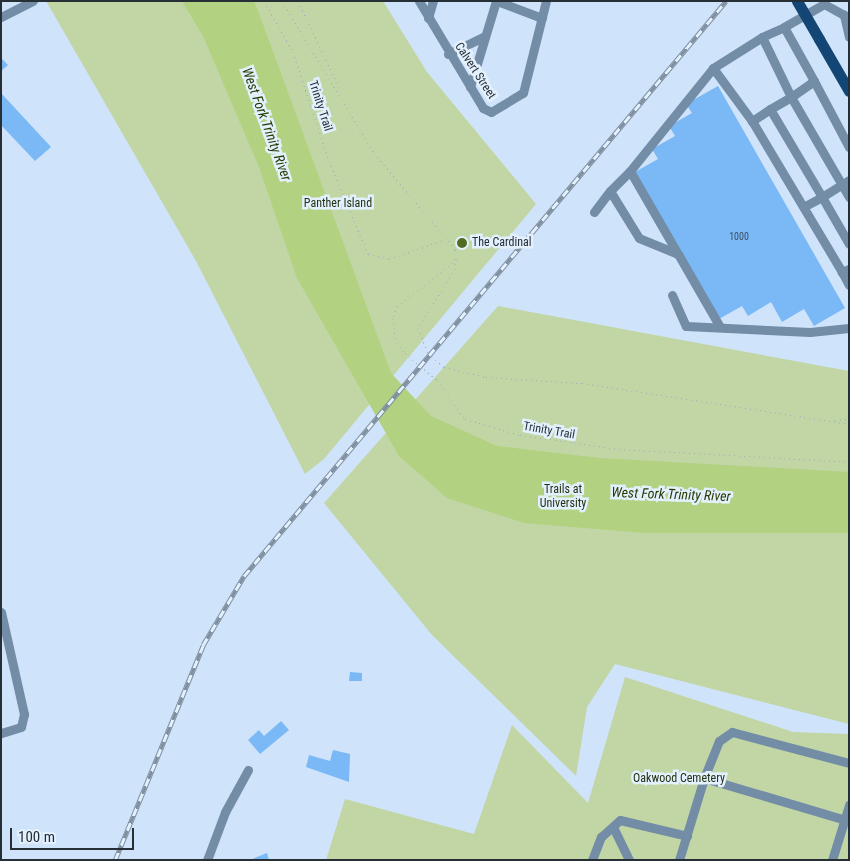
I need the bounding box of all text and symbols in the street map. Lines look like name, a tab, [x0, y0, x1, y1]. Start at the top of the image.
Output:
street label: Calvert Street	[451, 40, 499, 102]
water label: West Fork Trinity River	[239, 65, 295, 183]
street label: Trinity Trail	[305, 79, 335, 133]
park label: Panther Island	[304, 197, 372, 211]
house number: 1000	[729, 231, 749, 243]
place label: The Cardinal	[472, 236, 532, 250]
marker: The Cardinal	[456, 237, 468, 249]
street label: Trinity Trail	[522, 419, 576, 443]
park label: Trails at University	[540, 483, 586, 511]
water label: West Fork Trinity River	[611, 484, 731, 504]
park label: Oakwood Cemetery	[633, 772, 725, 786]
scale bar	[12, 818, 136, 850]
text: 100 m	[18, 828, 55, 846]

